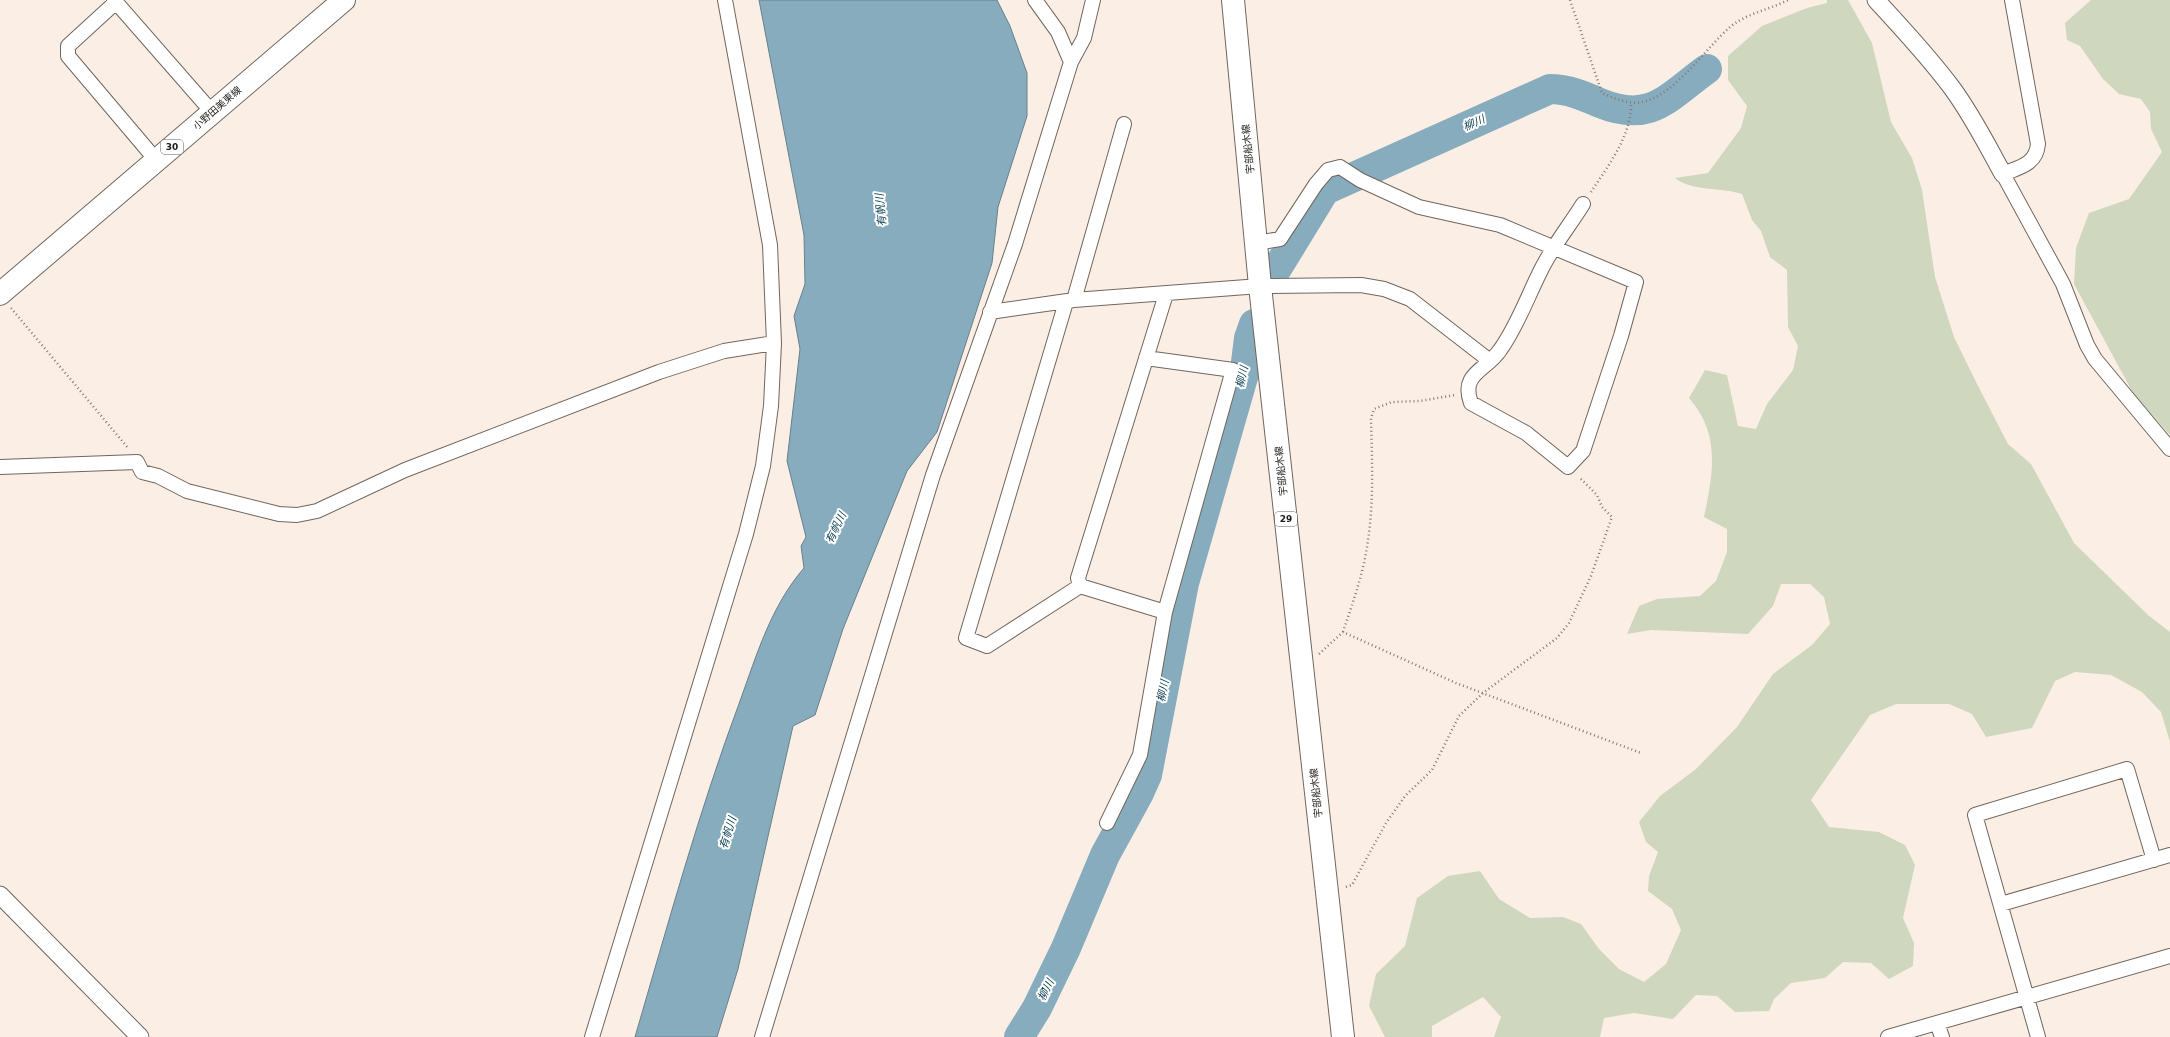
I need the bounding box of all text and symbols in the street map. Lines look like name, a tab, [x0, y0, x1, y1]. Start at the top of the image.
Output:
street label: 小野田美東線	[191, 84, 243, 132]
water label: 柳川	[1461, 112, 1488, 133]
street label: 宇部船木線	[1240, 124, 1256, 174]
road number: 30	[161, 140, 183, 154]
water label: 有帆川	[873, 192, 889, 227]
water label: 柳川	[1233, 364, 1251, 389]
street label: 宇部船木線	[1273, 446, 1289, 496]
water label: 有帆川	[823, 509, 850, 546]
road number: 29	[1275, 512, 1297, 526]
water label: 柳川	[1155, 678, 1172, 703]
street label: 宇部船木線	[1308, 768, 1324, 818]
water label: 有帆川	[717, 814, 739, 851]
water label: 柳川	[1035, 976, 1057, 1003]

